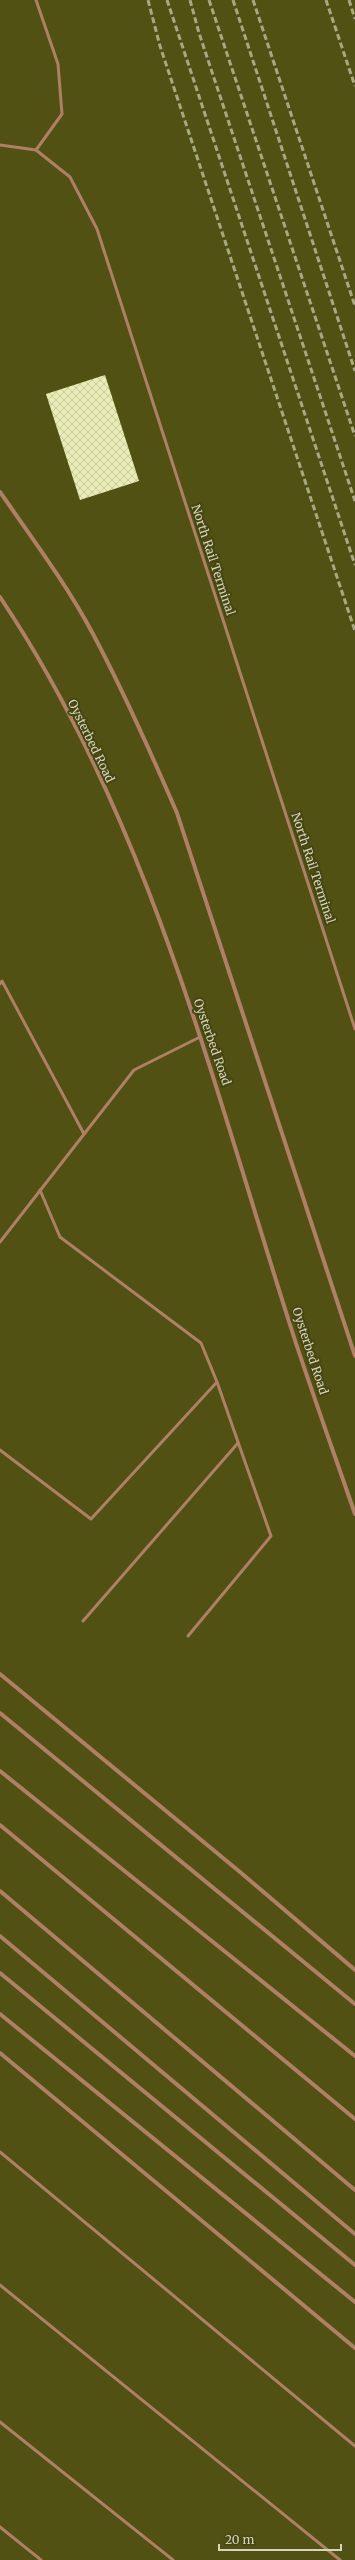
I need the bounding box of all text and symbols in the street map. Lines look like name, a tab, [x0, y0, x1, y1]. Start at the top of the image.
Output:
street label: North Rail Terminal	[188, 502, 239, 618]
street label: Oysterbed Road	[65, 697, 118, 785]
street label: North Rail Terminal	[288, 810, 339, 926]
street label: Oysterbed Road	[191, 996, 234, 1087]
street label: Oysterbed Road	[289, 1305, 332, 1396]
scale bar	[219, 2526, 341, 2552]
text: 20 m	[225, 2532, 254, 2547]

